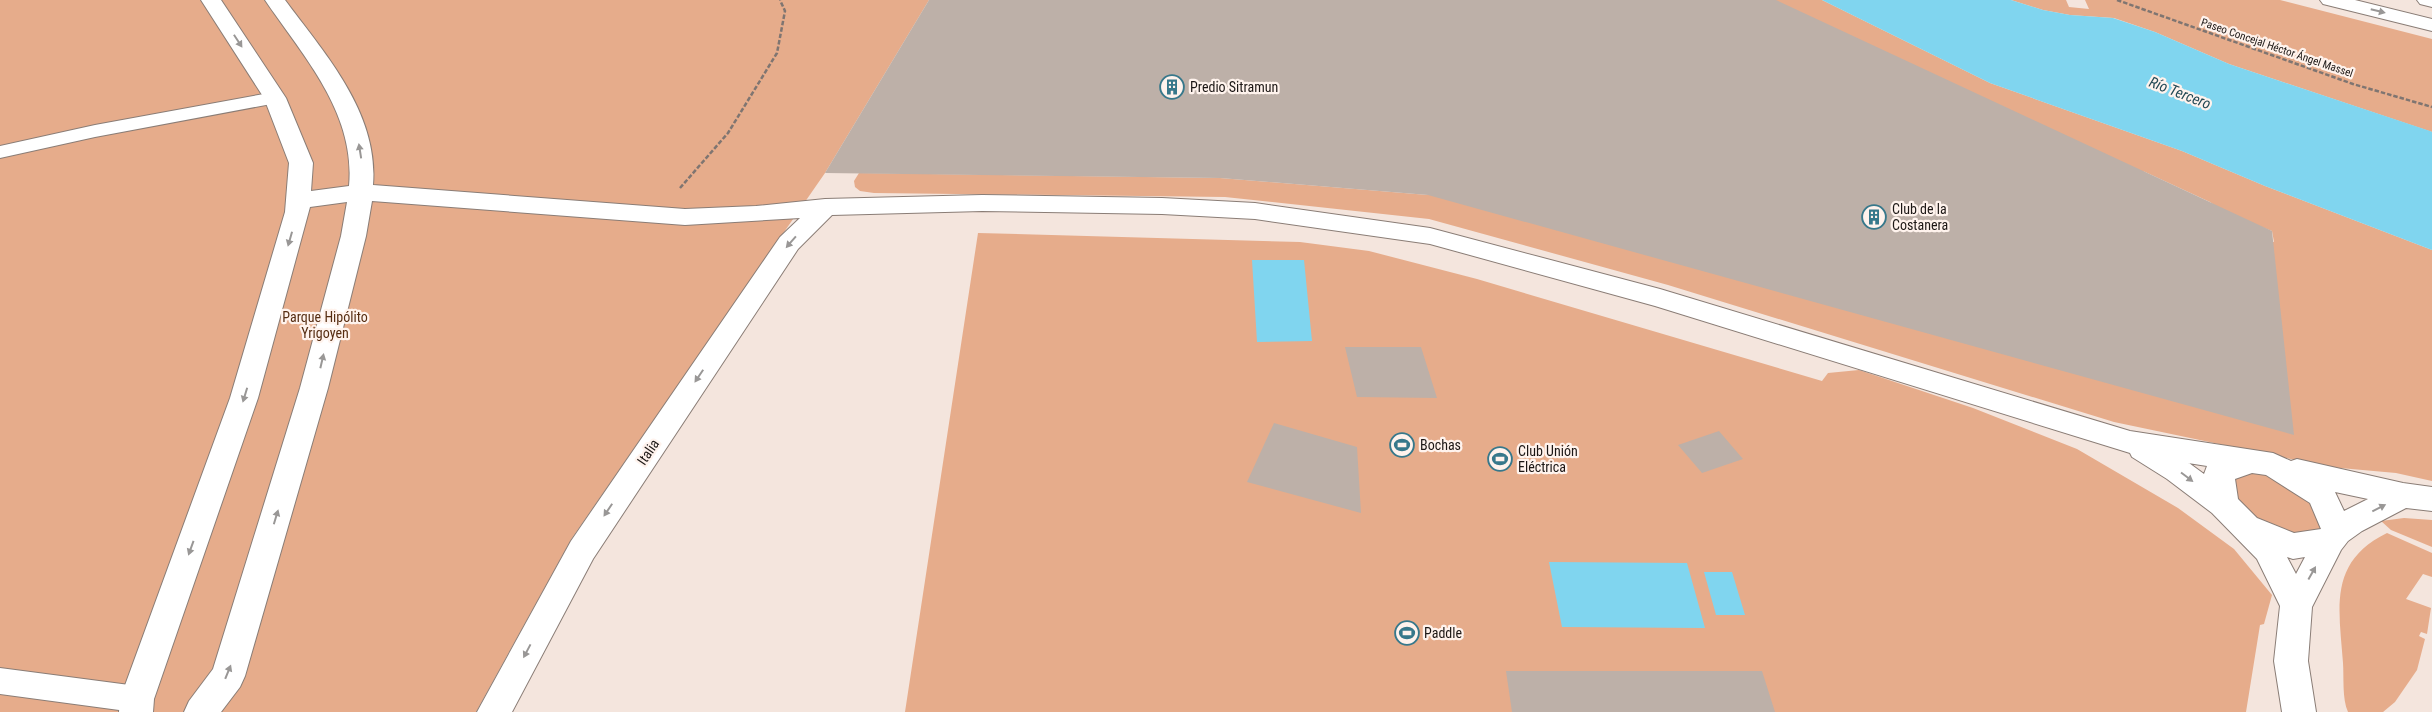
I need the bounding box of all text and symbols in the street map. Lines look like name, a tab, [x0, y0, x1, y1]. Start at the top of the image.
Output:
one-way arrow	[2370, 8, 2385, 16]
street label: Paseo Concejal Héctor Ángel Massel	[2199, 16, 2355, 80]
one-way arrow	[233, 34, 242, 48]
water label: Río Tercero	[2147, 73, 2213, 113]
building icon: Predio Sitramun	[1159, 74, 1185, 100]
place label: Predio Sitramun	[1190, 79, 1278, 95]
one-way arrow	[356, 142, 364, 158]
place label: Club de la Costanera	[1892, 201, 1948, 233]
building icon: Club de la Costanera	[1861, 204, 1887, 230]
one-way arrow	[285, 231, 293, 246]
one-way arrow	[785, 235, 797, 247]
park label: Parque Hipólito Yrigoyen	[282, 309, 368, 341]
one-way arrow	[318, 353, 326, 368]
one-way arrow	[694, 369, 704, 382]
one-way arrow	[240, 387, 248, 402]
sports icon: Bochas	[1389, 432, 1415, 458]
street label: Italia	[634, 436, 662, 468]
place label: Bochas	[1420, 437, 1461, 453]
place label: Club Unión Eléctrica	[1518, 443, 1578, 475]
sports icon: Club Unión Eléctrica	[1487, 446, 1513, 472]
one-way arrow	[2180, 472, 2193, 482]
one-way arrow	[604, 503, 613, 517]
one-way arrow	[2372, 504, 2386, 512]
one-way arrow	[273, 509, 281, 524]
one-way arrow	[187, 541, 195, 556]
one-way arrow	[2308, 566, 2316, 581]
sports icon: Paddle	[1394, 620, 1420, 646]
place label: Paddle	[1424, 625, 1462, 641]
one-way arrow	[523, 643, 531, 658]
one-way arrow	[225, 665, 233, 679]

